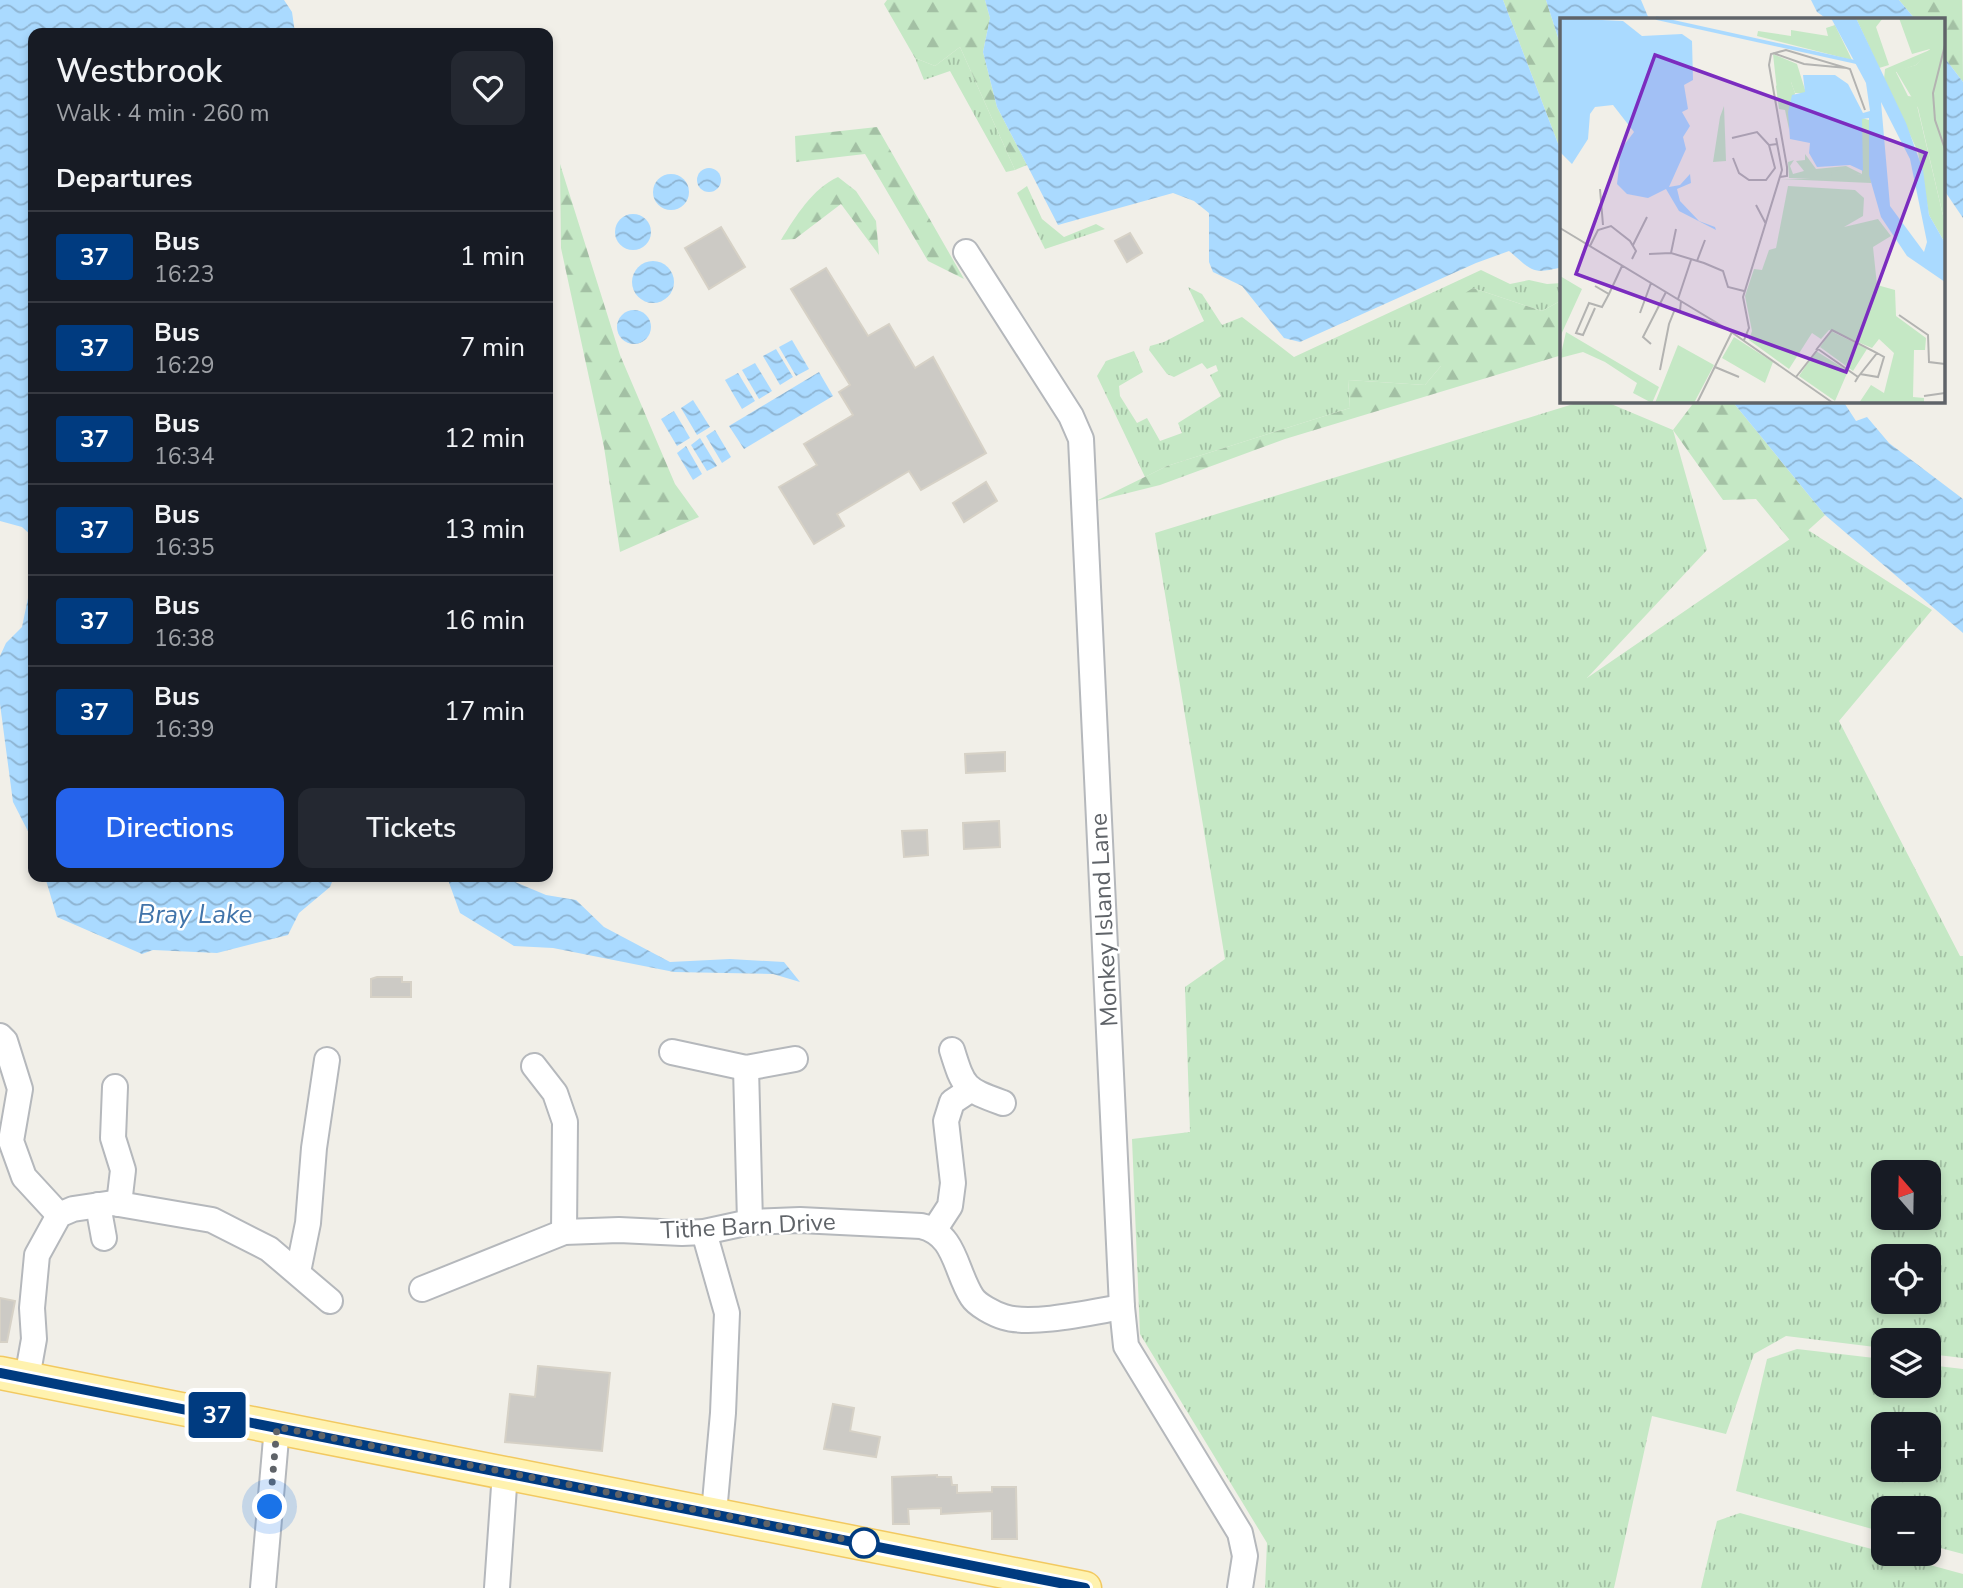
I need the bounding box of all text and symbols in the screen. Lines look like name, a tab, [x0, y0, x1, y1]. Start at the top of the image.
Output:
inset map	[1560, 18, 1946, 402]
text: Westbrook	[56, 49, 222, 94]
button: heart	[451, 51, 525, 125]
text: Walk · 4 min · 260 m	[56, 98, 269, 129]
text: Departures	[56, 161, 192, 196]
text: Bus	[154, 224, 200, 259]
text: 1 min	[460, 239, 525, 274]
text: 37	[80, 241, 109, 273]
text: 16:23	[154, 259, 214, 290]
text: Bus	[154, 315, 200, 350]
text: 7 min	[460, 330, 525, 365]
text: 37	[80, 332, 109, 364]
text: 16:29	[154, 350, 214, 381]
text: Bus	[154, 406, 200, 441]
text: 12 min	[444, 421, 525, 456]
text: 37	[80, 423, 109, 455]
text: 16:34	[154, 441, 214, 472]
text: Bus	[154, 497, 200, 532]
text: 13 min	[444, 512, 525, 547]
text: 37	[80, 514, 109, 546]
text: 16:35	[154, 532, 214, 563]
text: Bus	[154, 588, 200, 623]
text: 16 min	[444, 603, 525, 638]
text: 37	[80, 605, 109, 637]
text: 16:38	[154, 623, 214, 654]
text: Bus	[154, 679, 200, 714]
text: 17 min	[444, 694, 525, 729]
text: 37	[80, 696, 109, 728]
text: 16:39	[154, 714, 214, 745]
button: Directions	[56, 788, 284, 868]
button: Tickets	[298, 788, 525, 868]
street label: Monkey Island Lane	[1082, 812, 1126, 1028]
water label: Bray Lake	[138, 897, 253, 932]
north arrow	[1871, 1160, 1941, 1230]
map controls	[1871, 1160, 1941, 1566]
street label: Tithe Barn Drive	[660, 1205, 836, 1247]
button: locate	[1871, 1244, 1941, 1314]
button: layers	[1871, 1328, 1941, 1398]
line badge: 37	[186, 1392, 248, 1438]
text: 37	[203, 1399, 231, 1431]
button: +	[1871, 1412, 1941, 1482]
your location	[252, 1489, 287, 1524]
button: −	[1871, 1496, 1941, 1566]
unlabelled marker	[849, 1528, 879, 1558]

